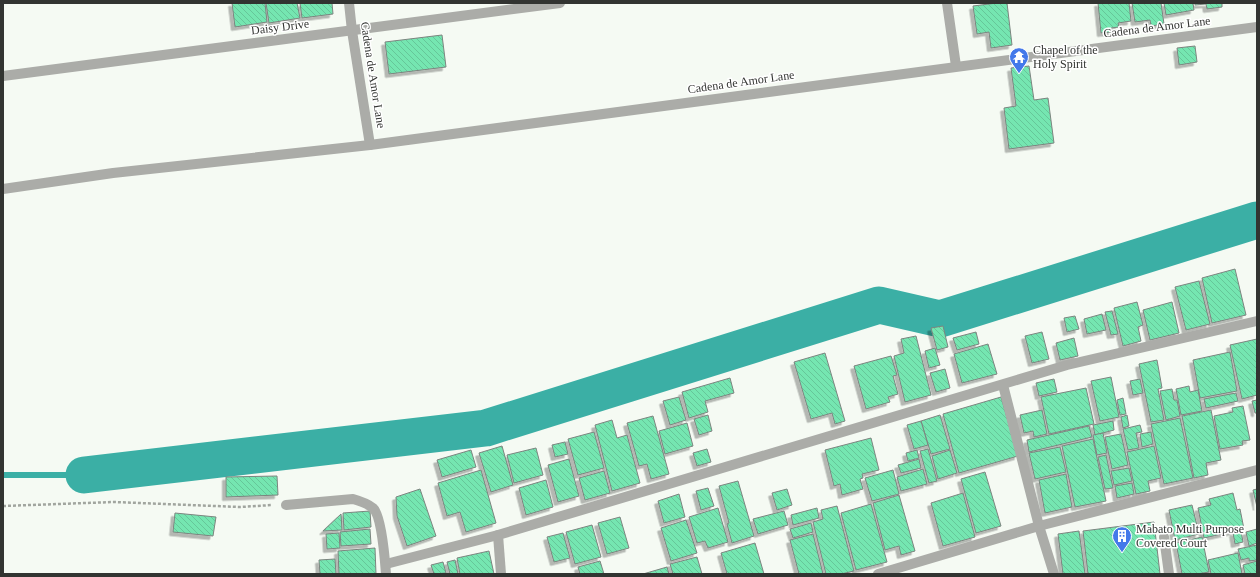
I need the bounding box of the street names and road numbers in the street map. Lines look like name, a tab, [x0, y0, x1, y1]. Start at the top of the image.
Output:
street label: Cadena de Amor Lane	[1103, 13, 1211, 41]
street label: Daisy Drive	[250, 16, 310, 38]
street label: Cadena de Amor Lane	[358, 21, 388, 129]
street label: Cadena de Amor Lane	[687, 68, 795, 96]

